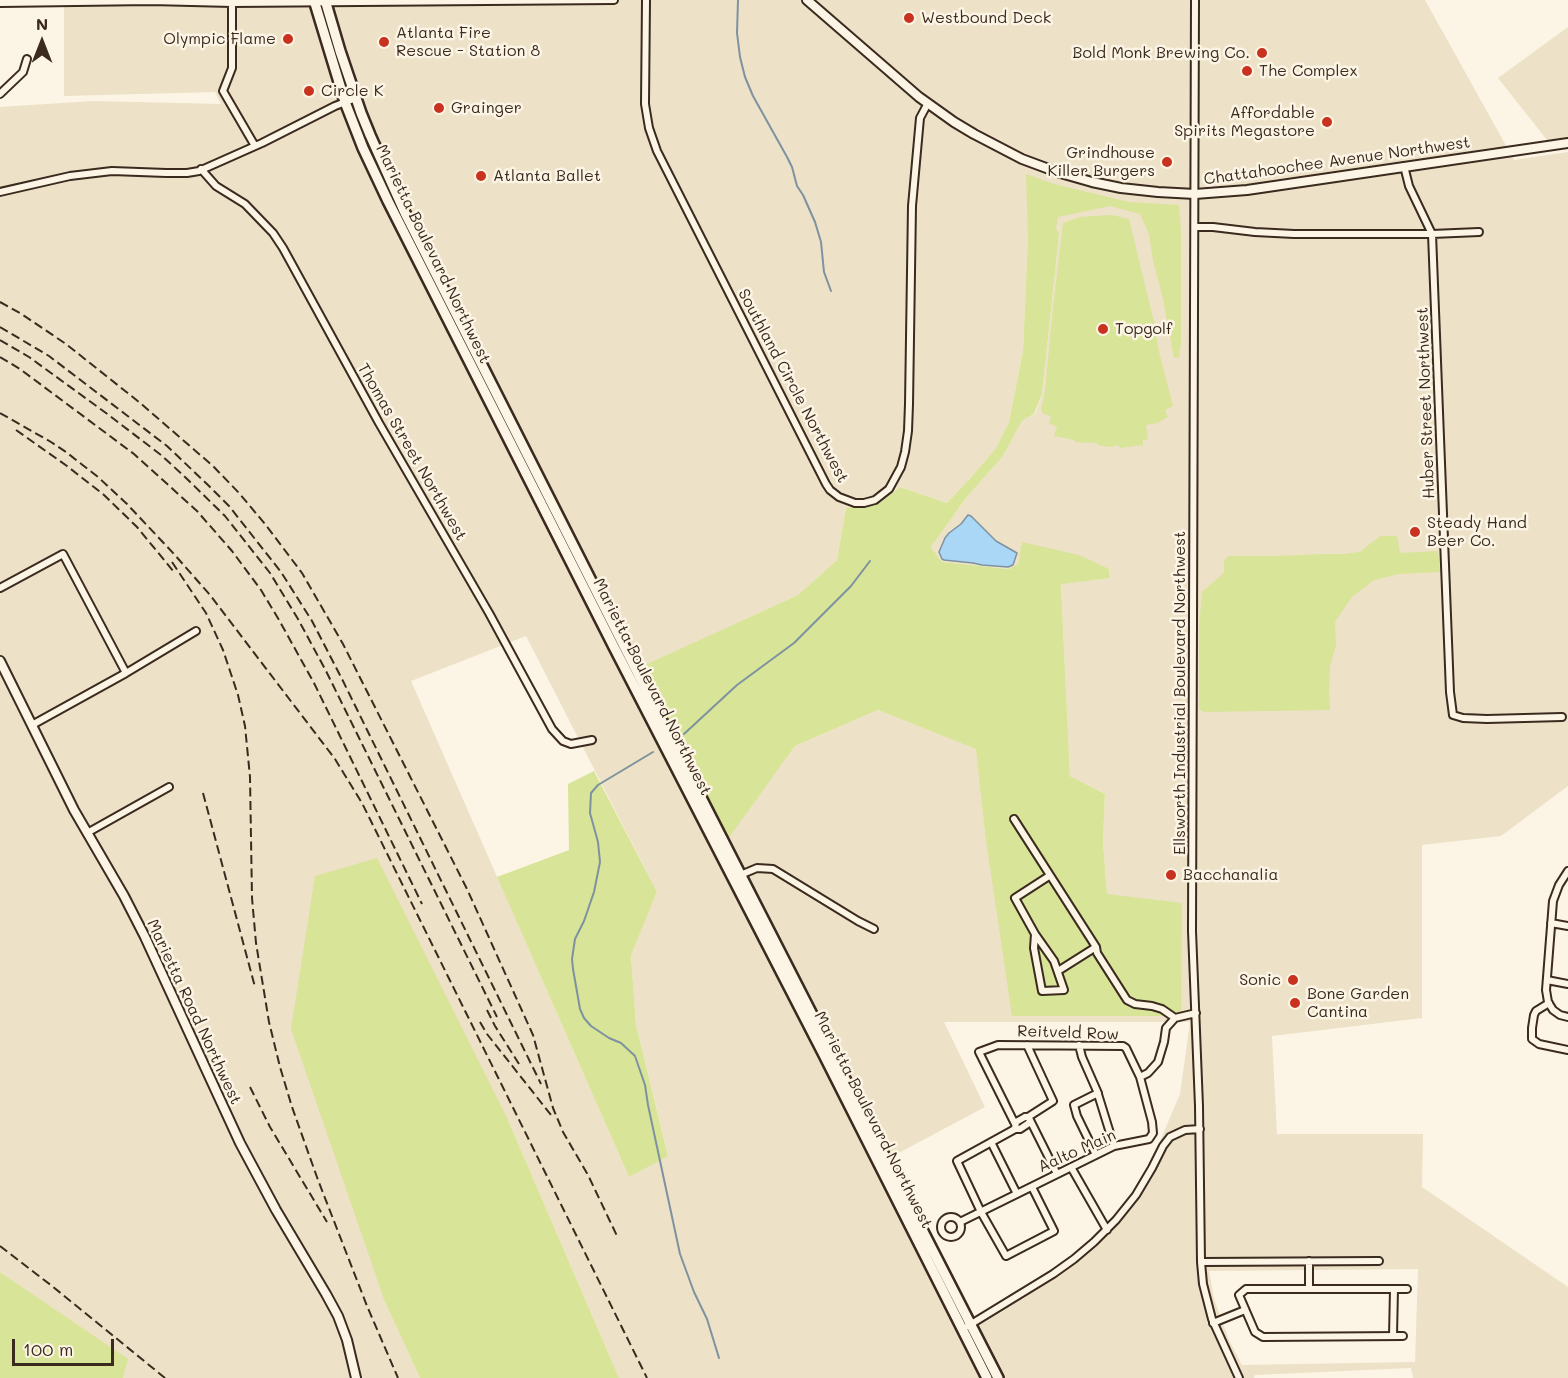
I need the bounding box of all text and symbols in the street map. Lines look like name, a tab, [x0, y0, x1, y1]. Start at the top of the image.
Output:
place label: Westbound Deck	[921, 8, 1051, 28]
marker: Westbound Deck	[902, 11, 916, 25]
north arrow	[12, 12, 72, 72]
text: N	[36, 13, 48, 34]
place label: Atlanta Fire Rescue - Station 8	[396, 23, 540, 61]
place label: Olympic Flame	[163, 29, 276, 49]
marker: Olympic Flame	[281, 32, 295, 46]
marker: Atlanta Fire Rescue - Station 8	[377, 35, 391, 49]
place label: Bold Monk Brewing Co.	[1072, 43, 1250, 63]
marker: Bold Monk Brewing Co.	[1255, 46, 1269, 60]
place label: The Complex	[1259, 61, 1358, 81]
marker: The Complex	[1240, 64, 1254, 78]
place label: Circle K	[321, 81, 384, 101]
marker: Circle K	[302, 84, 316, 98]
place label: Grainger	[451, 98, 522, 118]
marker: Grainger	[432, 101, 446, 115]
place label: Affordable Spirits Megastore	[1174, 103, 1315, 141]
marker: Affordable Spirits Megastore	[1320, 115, 1334, 129]
street label: Chattahoochee Avenue Northwest	[1203, 133, 1471, 189]
street label: Marietta Boulevard Northwest	[372, 141, 494, 367]
place label: Grindhouse Killer Burgers	[1048, 143, 1155, 181]
marker: Grindhouse Killer Burgers	[1160, 155, 1174, 169]
place label: Atlanta Ballet	[493, 166, 601, 186]
marker: Atlanta Ballet	[474, 169, 488, 183]
street label: Southland Circle Northwest	[734, 286, 852, 486]
street label: Huber Street Northwest	[1413, 307, 1439, 499]
place label: Topgolf	[1115, 319, 1172, 339]
marker: Topgolf	[1096, 322, 1110, 336]
street label: Thomas Street Northwest	[353, 360, 471, 544]
place label: Steady Hand Beer Co.	[1427, 513, 1527, 551]
marker: Steady Hand Beer Co.	[1408, 525, 1422, 539]
street label: Ellsworth Industrial Boulevard Northwest	[1170, 531, 1190, 855]
street label: Marietta Boulevard Northwest	[589, 575, 715, 799]
place label: Bacchanalia	[1183, 865, 1278, 885]
marker: Bacchanalia	[1164, 868, 1178, 882]
street label: Marietta Road Northwest	[143, 916, 245, 1108]
place label: Sonic	[1239, 970, 1281, 990]
marker: Sonic	[1286, 973, 1300, 987]
place label: Bone Garden Cantina	[1307, 984, 1409, 1022]
marker: Bone Garden Cantina	[1288, 996, 1302, 1010]
street label: Marietta Boulevard Northwest	[810, 1008, 936, 1232]
street label: Reitveld Row	[1017, 1022, 1119, 1044]
street label: Aalto Main	[1035, 1125, 1119, 1177]
scale bar	[15, 1327, 117, 1365]
text: 100 m	[23, 1337, 73, 1361]

